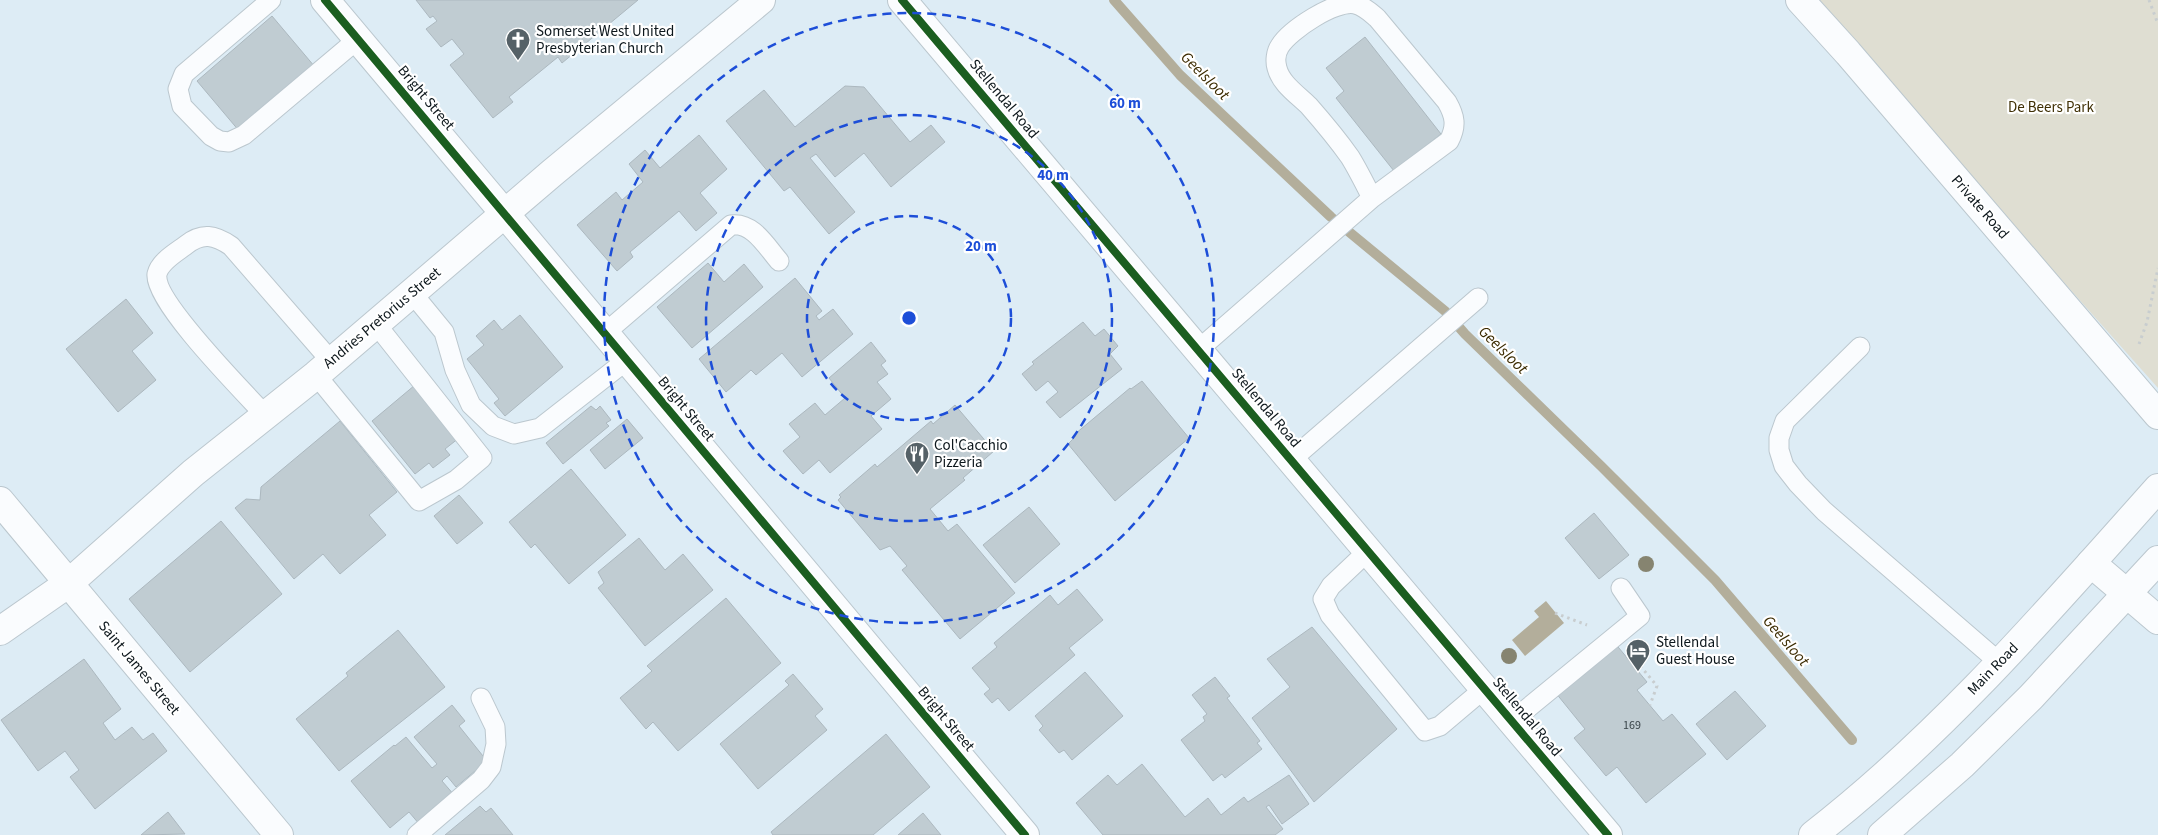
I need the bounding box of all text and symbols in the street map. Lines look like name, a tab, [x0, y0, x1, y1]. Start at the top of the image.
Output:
place label: Somerset West United Presbyterian Church	[536, 21, 674, 59]
church icon: Somerset West United Presbyterian Church	[505, 27, 531, 61]
water label: Geelsloot	[1176, 47, 1235, 106]
street label: Stellendal Road	[964, 55, 1044, 143]
street label: Bright Street	[393, 61, 459, 135]
text: 60 m	[1109, 93, 1141, 114]
park label: De Beers Park	[2008, 97, 2094, 118]
text: 40 m	[1037, 165, 1069, 186]
street label: Private Road	[1946, 170, 2014, 244]
text: 20 m	[965, 236, 997, 257]
street label: Andries Pretorius Street	[319, 262, 445, 374]
centre of rings	[900, 309, 918, 327]
water label: Geelsloot	[1473, 321, 1533, 380]
street label: Stellendal Road	[1226, 364, 1306, 452]
street label: Bright Street	[653, 372, 719, 446]
place label: Col'Cacchio Pizzeria	[934, 435, 1008, 473]
restaurant icon: Col'Cacchio Pizzeria	[904, 441, 930, 475]
water label: Geelsloot	[1758, 611, 1815, 672]
street label: Saint James Street	[93, 616, 185, 720]
place label: Stellendal Guest House	[1656, 632, 1735, 670]
hotel icon: Stellendal Guest House	[1625, 638, 1651, 672]
street label: Main Road	[1963, 638, 2023, 700]
street label: Stellendal Road	[1487, 673, 1567, 761]
street label: Bright Street	[913, 682, 979, 756]
house number: 169	[1623, 717, 1641, 734]

